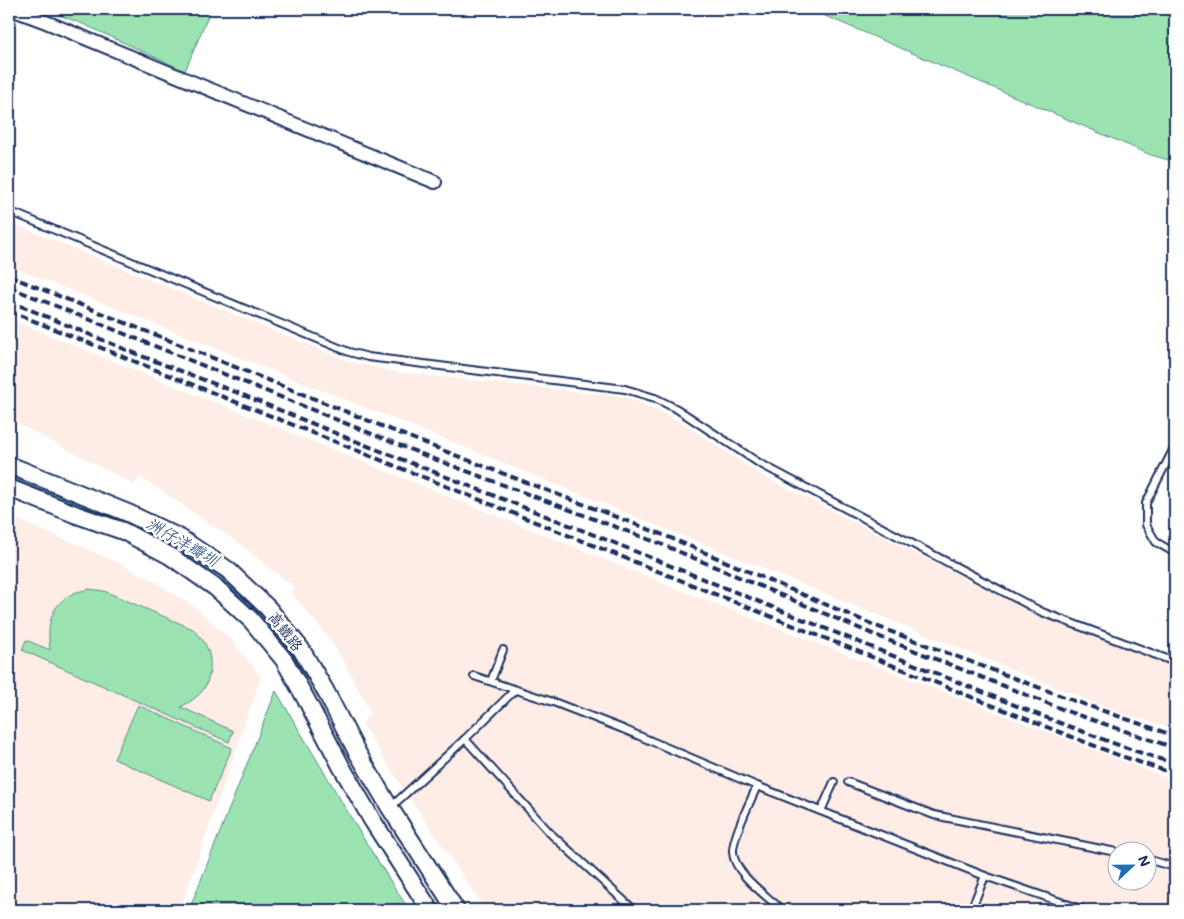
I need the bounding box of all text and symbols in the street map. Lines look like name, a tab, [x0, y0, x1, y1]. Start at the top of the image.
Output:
water label: 洲仔洋瓣圳	[143, 512, 225, 571]
street label: 高鐵路	[264, 607, 308, 655]
north arrow	[1106, 842, 1156, 892]
text: N	[1134, 852, 1155, 869]

